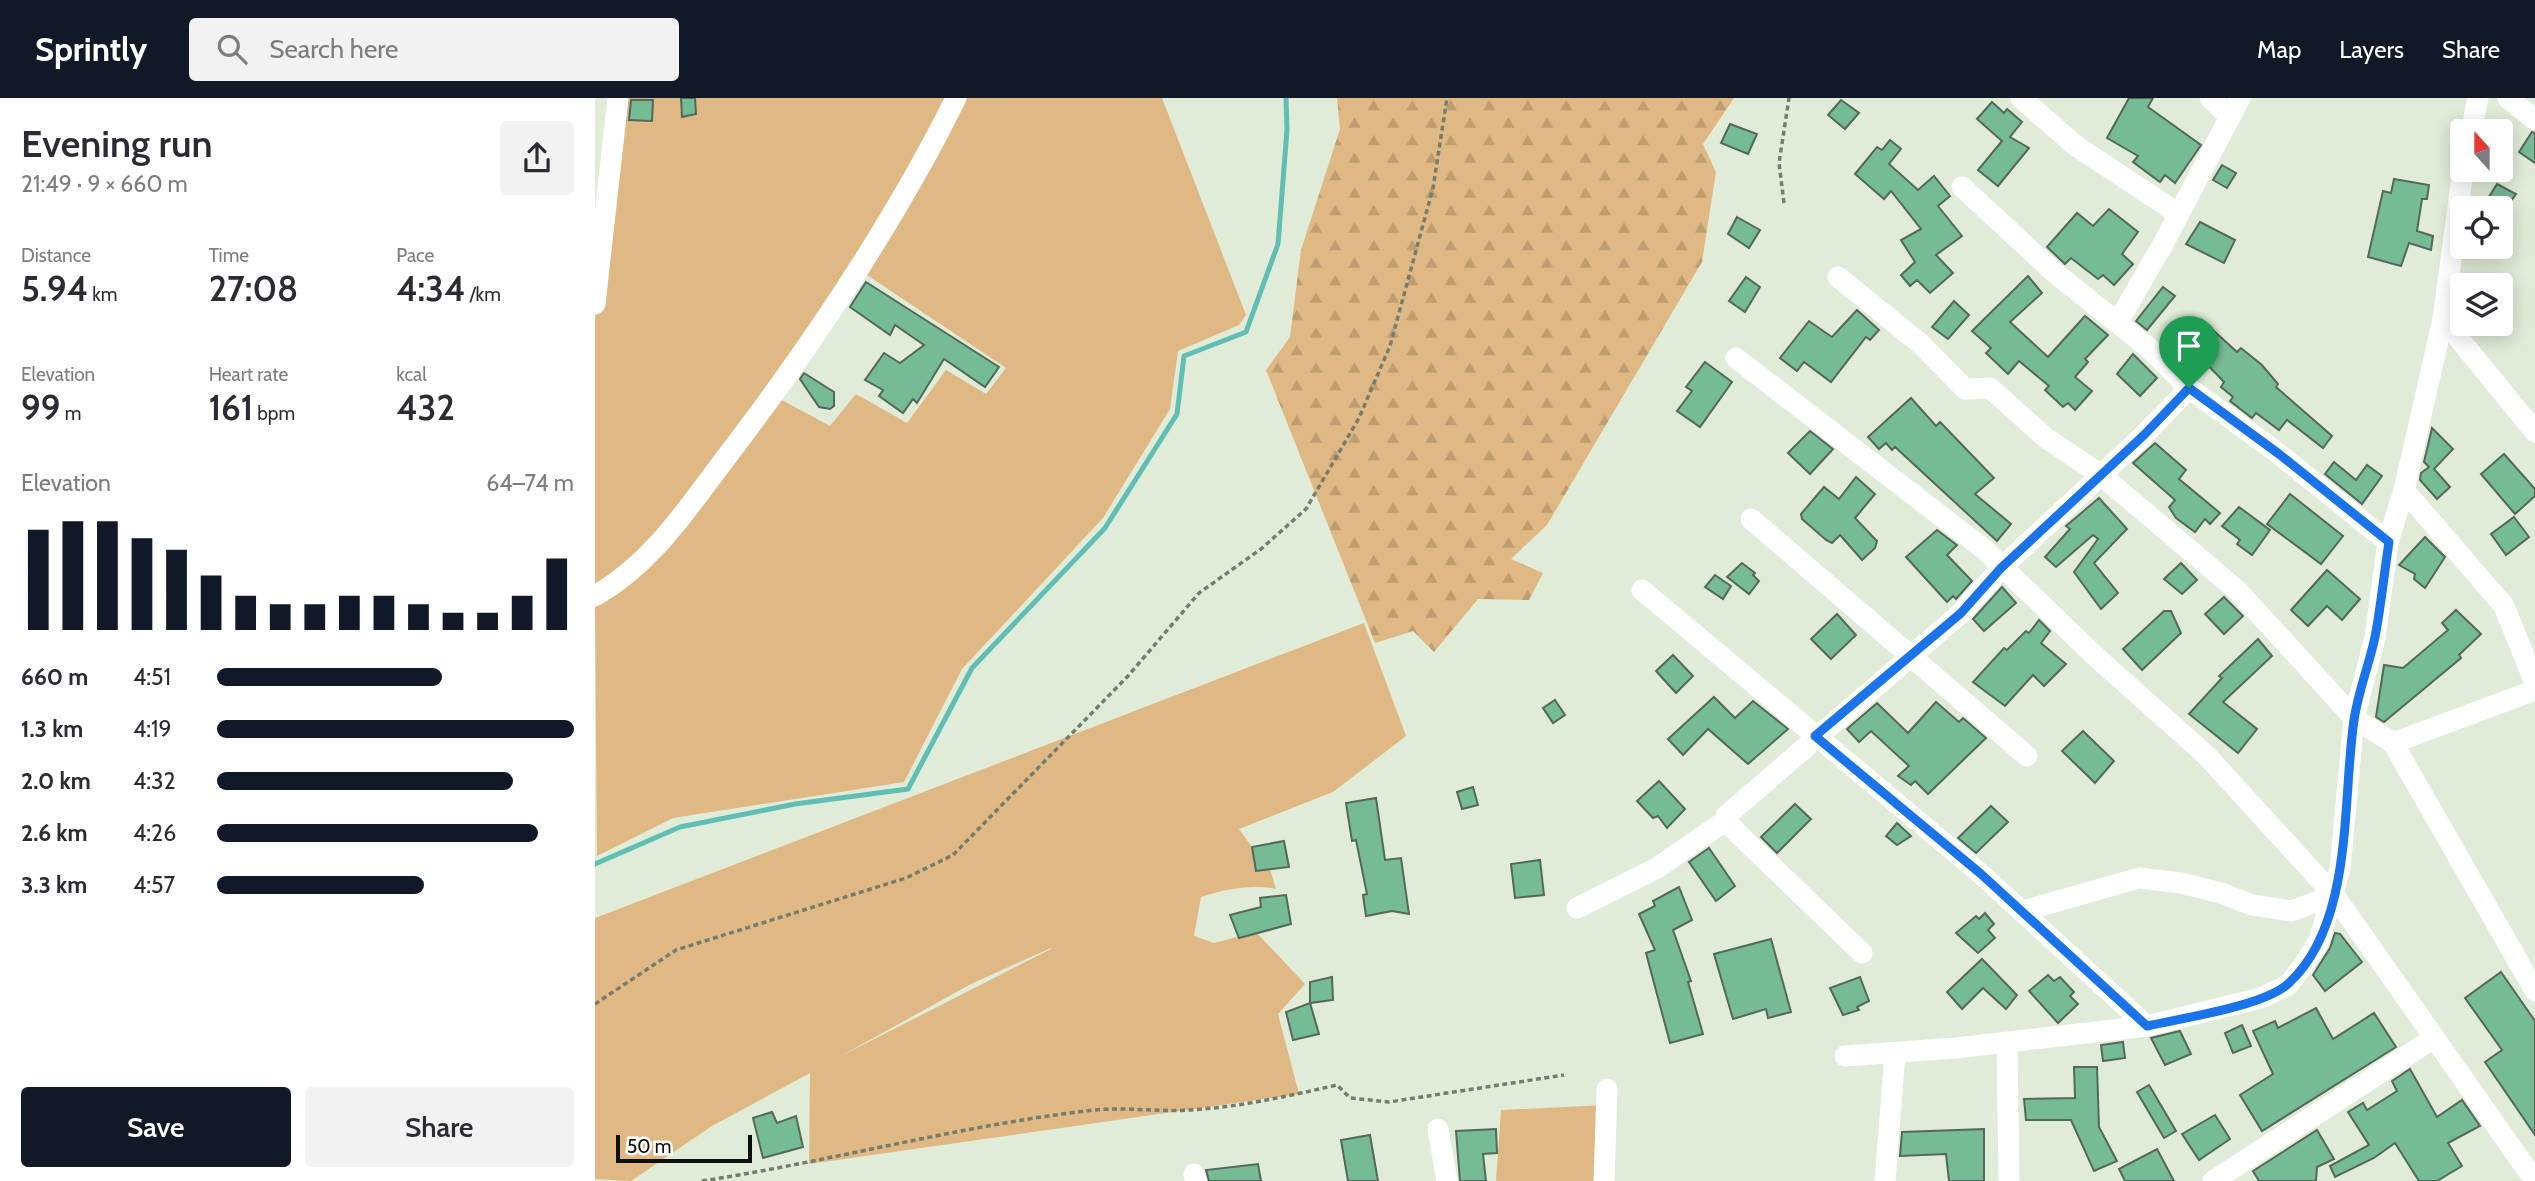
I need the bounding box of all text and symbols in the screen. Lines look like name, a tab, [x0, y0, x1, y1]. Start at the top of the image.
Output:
search box	[189, 18, 679, 81]
text: Sprintly	[35, 29, 147, 69]
icon: search	[213, 30, 251, 68]
text: Search here	[269, 33, 398, 65]
text: Map	[2257, 35, 2301, 64]
text: Layers	[2339, 35, 2404, 64]
text: Share	[2442, 35, 2500, 64]
north arrow	[2450, 119, 2513, 182]
map controls	[2450, 119, 2513, 336]
text: Evening run	[21, 120, 213, 167]
button: share	[500, 121, 574, 195]
text: 21:49 · 9 × 660 m	[21, 170, 188, 198]
button: locate	[2450, 196, 2513, 259]
text: Distance	[21, 244, 91, 267]
text: Time	[209, 244, 249, 267]
text: Pace	[396, 244, 434, 267]
text: 5.94	[21, 267, 88, 310]
text: 27:08	[209, 267, 298, 310]
text: 4:34	[396, 267, 465, 310]
button: layers	[2450, 273, 2513, 336]
text: km	[88, 283, 118, 306]
text: /km	[465, 283, 501, 306]
pin	[2159, 316, 2219, 388]
icon: arrive	[2170, 327, 2208, 365]
text: Elevation	[21, 363, 95, 386]
text: Heart rate	[209, 363, 288, 386]
text: kcal	[396, 363, 427, 386]
text: 99	[21, 386, 60, 429]
text: 161	[209, 386, 253, 429]
text: 432	[396, 386, 455, 429]
text: m	[60, 402, 81, 425]
text: bpm	[253, 402, 295, 425]
text: Elevation	[21, 469, 111, 497]
text: 64–74 m	[486, 469, 574, 497]
text: 660 m	[21, 663, 88, 691]
text: 4:51	[133, 663, 171, 691]
text: 1.3 km	[21, 715, 83, 743]
text: 4:19	[133, 715, 172, 743]
text: 2.0 km	[21, 767, 91, 795]
text: 4:32	[133, 767, 176, 795]
text: 2.6 km	[21, 819, 88, 847]
text: 4:26	[133, 819, 176, 847]
text: 3.3 km	[21, 871, 87, 899]
text: 4:57	[133, 871, 175, 899]
button: Save	[21, 1087, 291, 1167]
button: Share	[305, 1087, 574, 1167]
scale bar	[616, 1132, 753, 1164]
text: 50 m	[627, 1135, 671, 1158]

